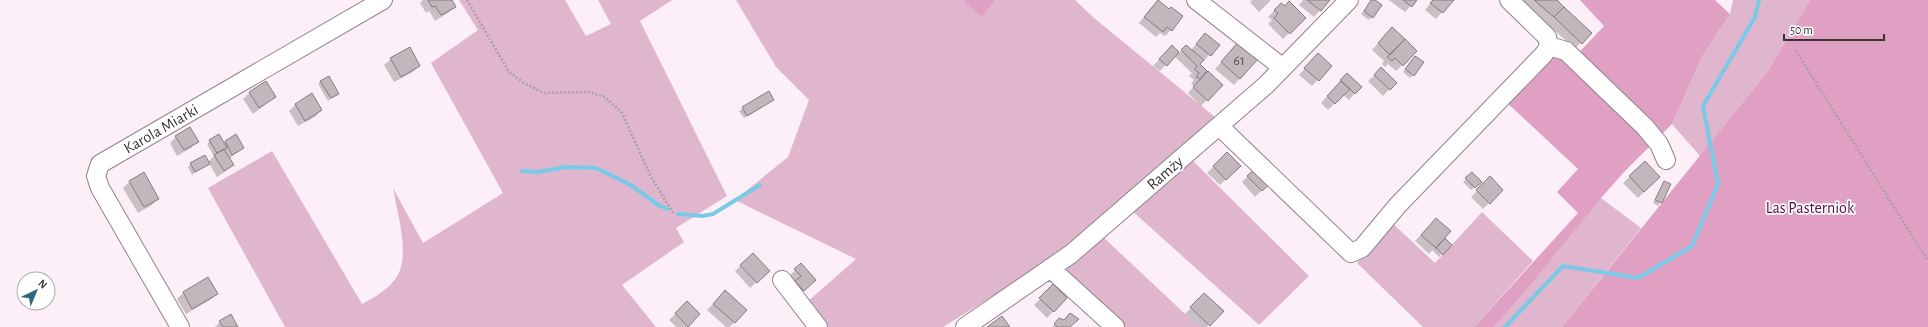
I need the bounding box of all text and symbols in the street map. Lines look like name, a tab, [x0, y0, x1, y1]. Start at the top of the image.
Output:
scale bar	[1784, 16, 1884, 42]
text: 50 m	[1790, 24, 1813, 36]
house number: 61	[1233, 54, 1245, 68]
street label: Karola Miarki	[121, 101, 201, 157]
street label: Ramży	[1144, 153, 1187, 194]
park label: Las Pasterniok	[1766, 200, 1855, 216]
north arrow	[16, 271, 56, 311]
text: N	[36, 278, 49, 291]

